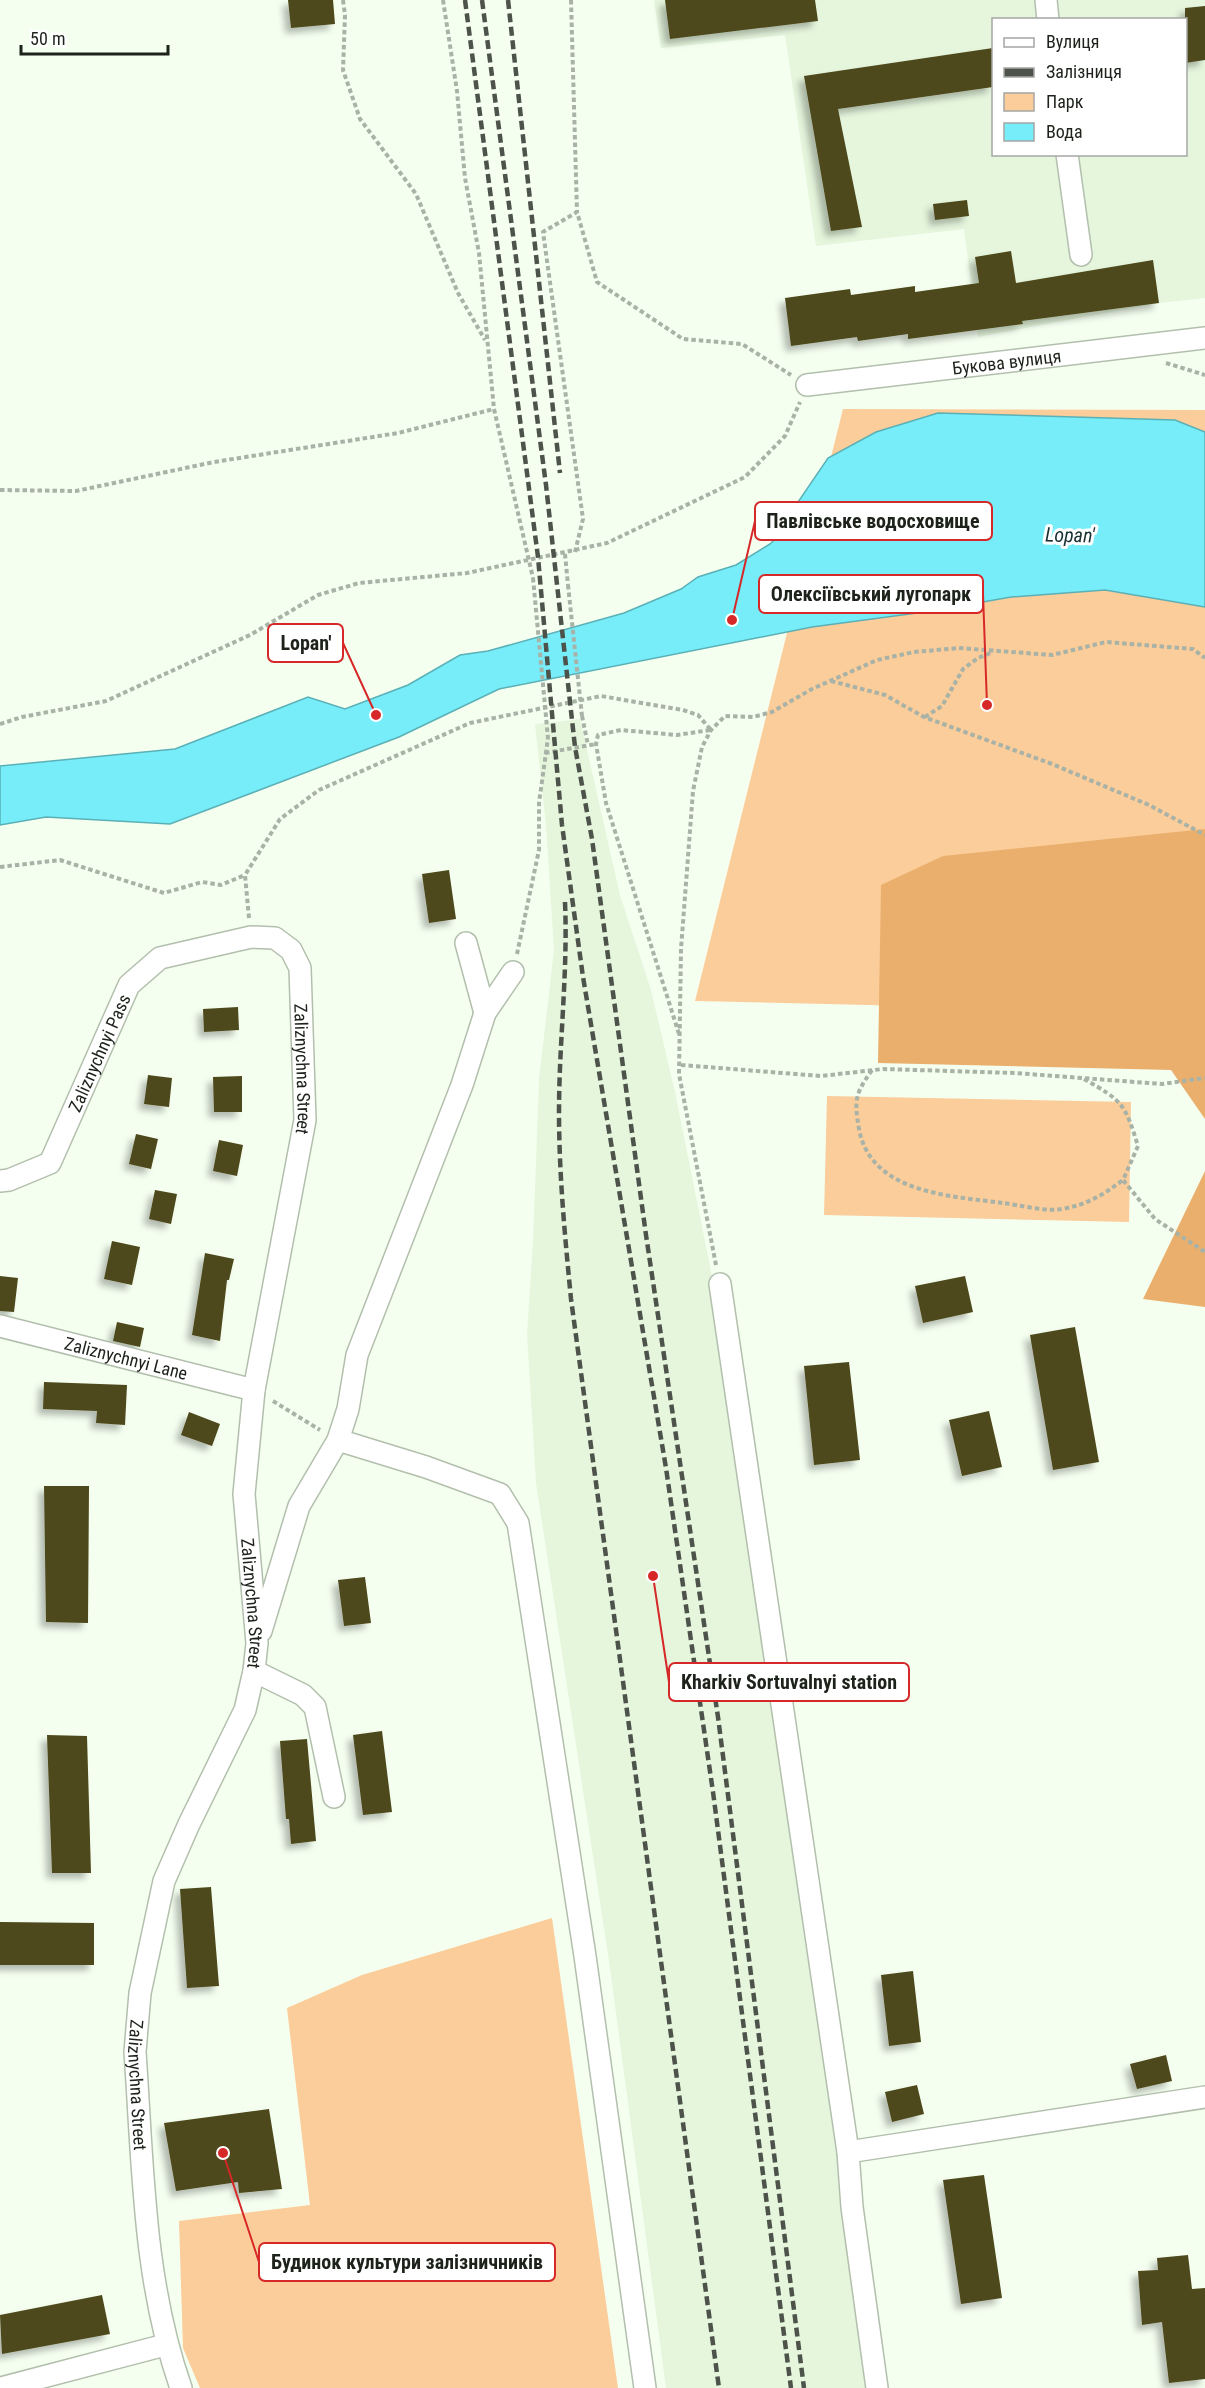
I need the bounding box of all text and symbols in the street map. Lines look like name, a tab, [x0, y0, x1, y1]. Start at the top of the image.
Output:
scale bar	[21, 18, 168, 56]
legend	[992, 18, 1187, 156]
text: 50 m	[30, 28, 65, 49]
text: Вулиця	[1046, 31, 1100, 52]
text: Залізниця	[1046, 61, 1122, 82]
text: Парк	[1046, 91, 1084, 112]
text: Вода	[1046, 121, 1083, 142]
street label: Букова вулиця	[951, 345, 1062, 378]
callout: Павлівське водосховище	[755, 502, 992, 540]
text: Павлівське водосховище	[766, 509, 980, 533]
water label: Lopan'	[1045, 523, 1096, 547]
callout: Олексіївський лугопарк	[759, 575, 983, 613]
text: Олексіївський лугопарк	[771, 582, 971, 606]
callout: Lopan'	[268, 624, 343, 662]
text: Lopan'	[280, 631, 332, 655]
street label: Zaliznychnyi Pass	[64, 991, 134, 1115]
street label: Zaliznychna Street	[291, 1003, 316, 1136]
street label: Zaliznychnyi Lane	[62, 1332, 190, 1383]
street label: Zaliznychna Street	[237, 1537, 268, 1670]
callout: Kharkiv Sortuvalnyi station	[669, 1663, 909, 1701]
text: Kharkiv Sortuvalnyi station	[681, 1670, 897, 1694]
street label: Zaliznychna Street	[124, 2019, 152, 2151]
callout: Будинок культури залізничників	[259, 2243, 555, 2281]
text: Будинок культури залізничників	[271, 2250, 543, 2274]

